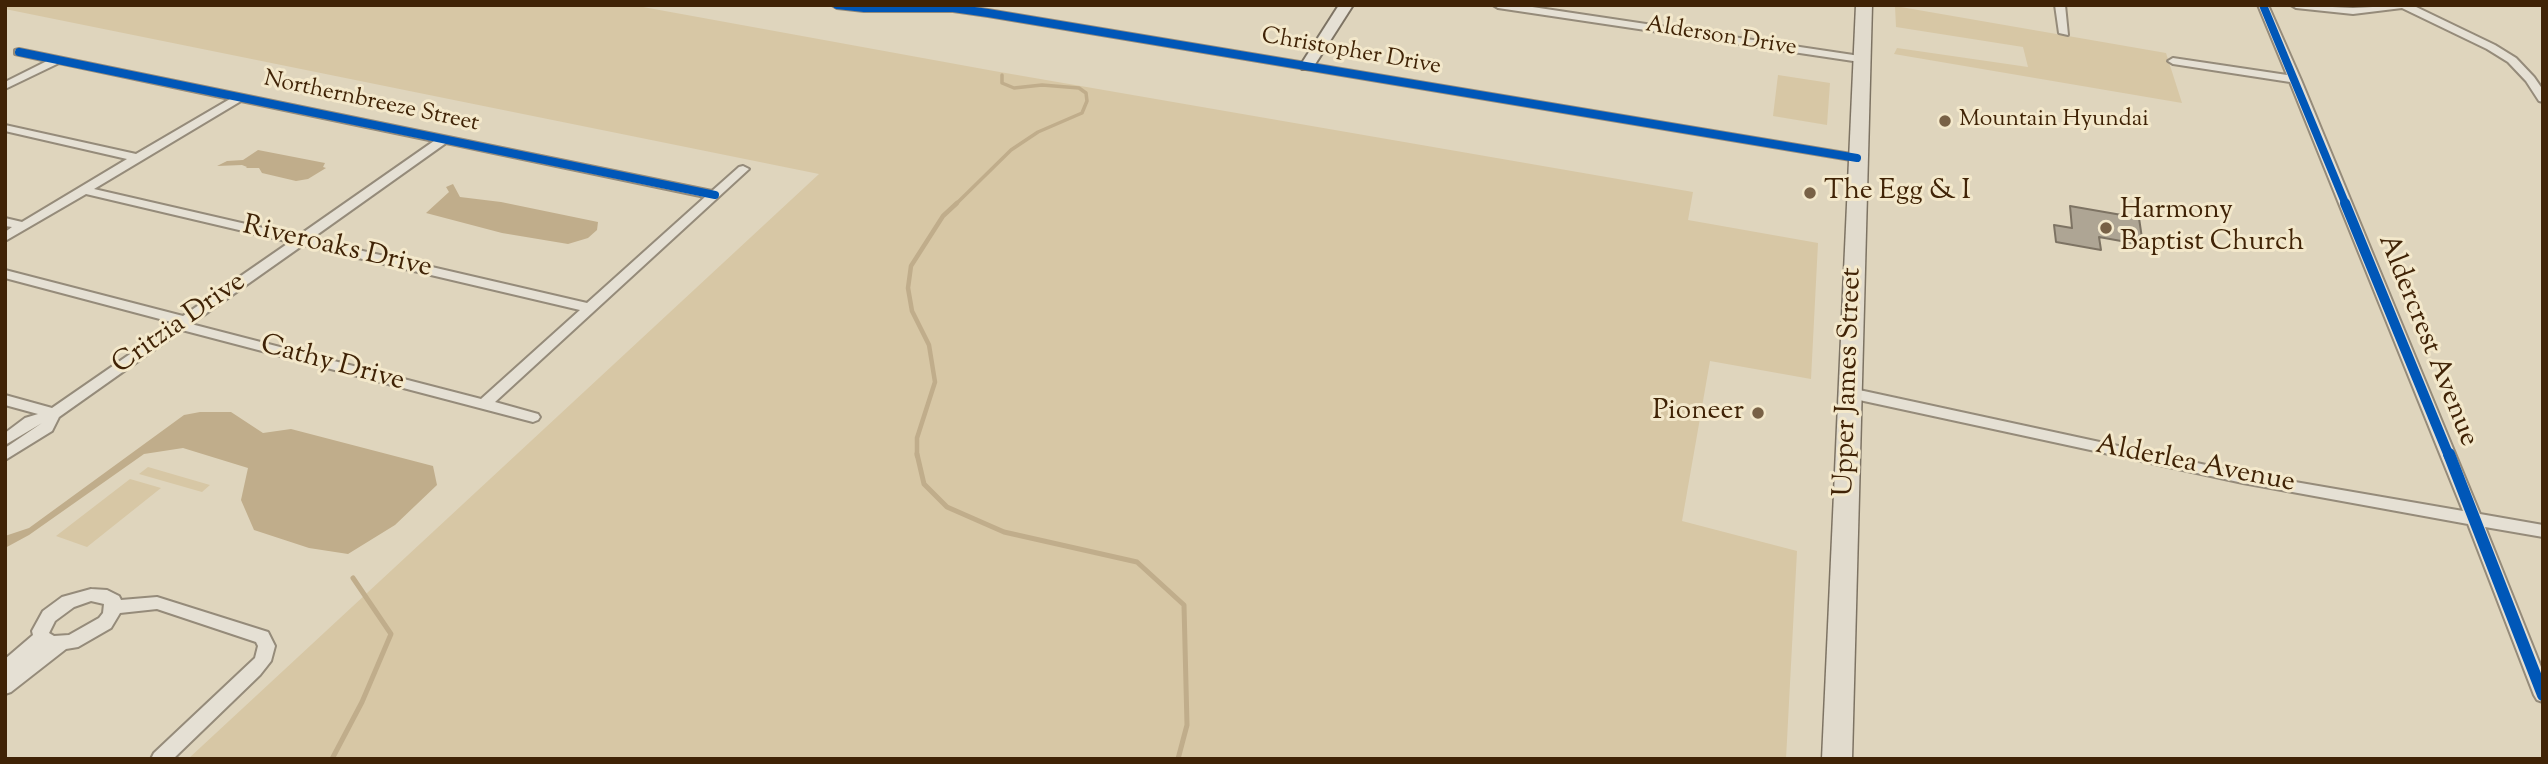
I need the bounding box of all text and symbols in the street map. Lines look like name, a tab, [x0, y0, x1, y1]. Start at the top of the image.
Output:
street label: Alderson Drive	[1644, 12, 1798, 64]
street label: Christopher Drive	[1259, 24, 1443, 82]
street label: Northernbreeze Street	[261, 67, 481, 139]
place label: Mountain Hyundai	[1959, 107, 2149, 135]
marker: Mountain Hyundai	[1937, 113, 1953, 129]
place label: The Egg & I	[1824, 176, 1971, 210]
marker: The Egg & I	[1802, 185, 1818, 201]
place label: Harmony Baptist Church	[2120, 195, 2304, 261]
street label: Riveroaks Drive	[239, 211, 435, 287]
marker: Harmony Baptist Church	[2098, 220, 2114, 236]
street label: Aldercrest Avenue	[2368, 230, 2484, 452]
street label: Critzia Drive	[107, 267, 253, 383]
street label: Upper James Street	[1829, 267, 1871, 497]
street label: Cathy Drive	[256, 330, 408, 400]
place label: Pioneer	[1653, 396, 1744, 430]
marker: Pioneer	[1750, 405, 1766, 421]
street label: Alderlea Avenue	[2093, 430, 2297, 502]

